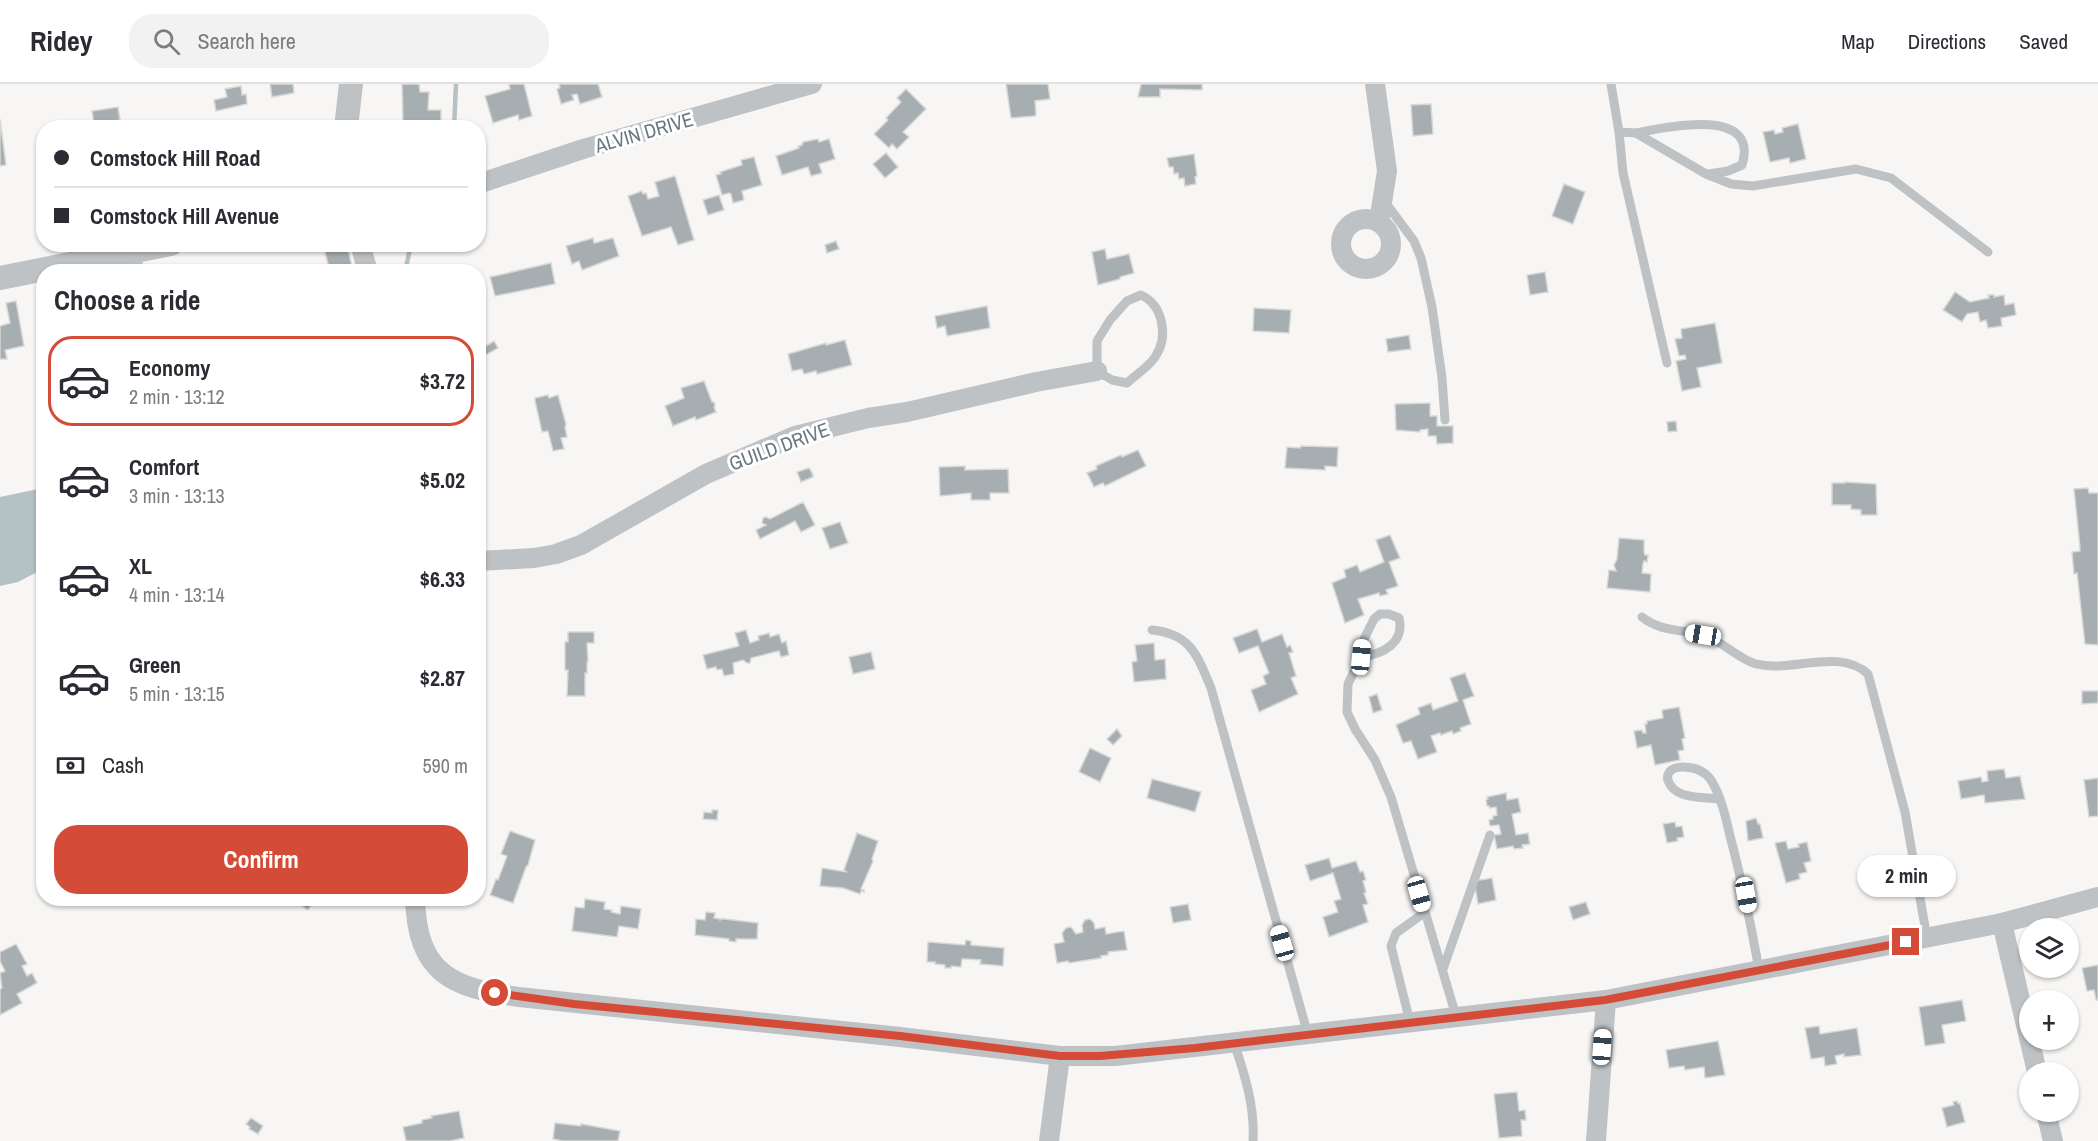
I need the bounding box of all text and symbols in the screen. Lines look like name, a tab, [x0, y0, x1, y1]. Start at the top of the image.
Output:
search box	[129, 14, 549, 68]
text: Ridey	[30, 22, 93, 60]
icon: search	[150, 25, 183, 58]
text: Search here	[198, 26, 296, 56]
text: Map	[1841, 27, 1875, 56]
text: Directions	[1908, 27, 1986, 56]
text: Saved	[2019, 27, 2068, 56]
street label: ALVIN DRIVE	[591, 105, 696, 159]
text: Comstock Hill Road	[90, 143, 260, 173]
text: Comstock Hill Avenue	[90, 201, 279, 231]
text: Choose a ride	[54, 282, 200, 318]
text: Economy	[129, 353, 210, 383]
icon: car	[57, 354, 111, 408]
text: $3.72	[420, 366, 465, 396]
text: 2 min · 13:12	[129, 383, 225, 410]
street label: GUILD DRIVE	[725, 415, 833, 477]
text: Comfort	[129, 452, 199, 482]
icon: car	[57, 453, 111, 507]
text: $5.02	[420, 465, 465, 495]
text: 3 min · 13:13	[129, 482, 225, 509]
text: XL	[129, 551, 152, 581]
icon: car	[57, 552, 111, 606]
text: $6.33	[420, 564, 465, 594]
text: 4 min · 13:14	[129, 581, 225, 608]
car	[1684, 623, 1722, 647]
car	[1350, 638, 1372, 676]
text: Green	[129, 650, 181, 680]
icon: car	[57, 651, 111, 705]
text: $2.87	[420, 663, 465, 693]
text: 5 min · 13:15	[129, 680, 225, 707]
icon: cash	[54, 749, 87, 782]
text: Cash	[102, 750, 144, 780]
text: 590 m	[422, 752, 468, 779]
button: Confirm	[54, 825, 468, 894]
callout: 2 min	[1856, 855, 1956, 897]
text: 2 min	[1885, 862, 1928, 889]
car	[1405, 874, 1433, 914]
car	[1734, 876, 1758, 914]
map controls	[2019, 918, 2079, 1122]
button: layers	[2019, 918, 2079, 978]
car	[1268, 923, 1296, 963]
route end	[1892, 928, 1919, 955]
route start	[481, 979, 508, 1006]
button: +	[2019, 990, 2079, 1050]
car	[1592, 1028, 1612, 1066]
button: −	[2019, 1062, 2079, 1122]

